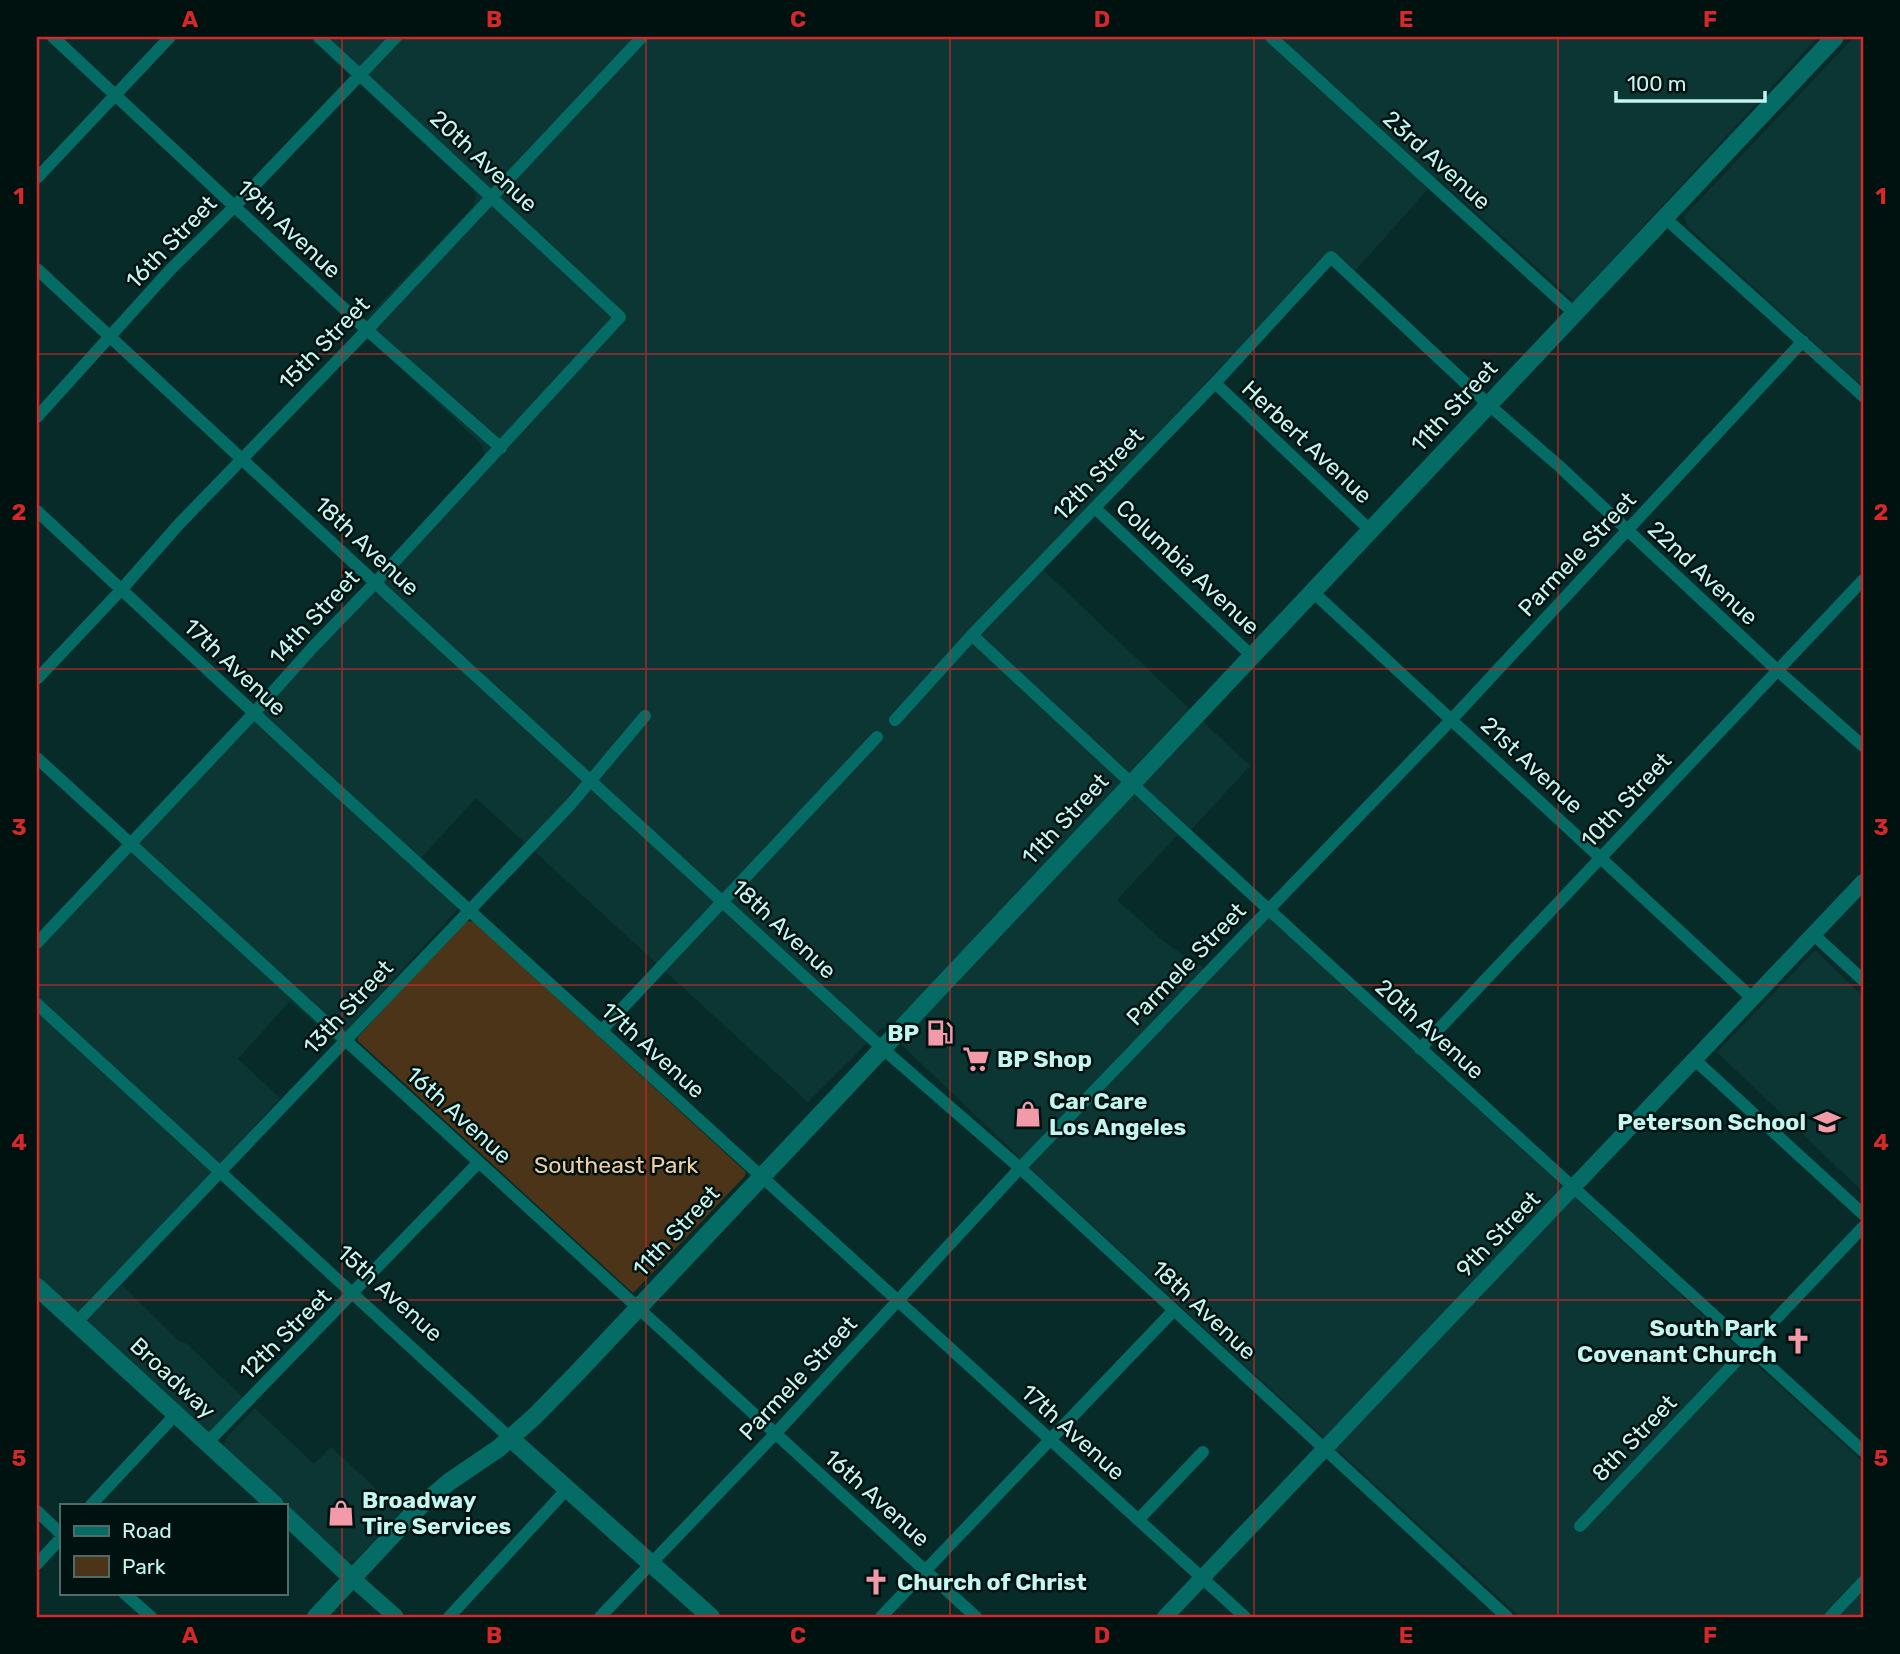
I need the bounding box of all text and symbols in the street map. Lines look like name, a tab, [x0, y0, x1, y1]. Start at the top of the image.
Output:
text: A	[182, 5, 199, 33]
text: B	[486, 5, 502, 33]
text: C	[790, 5, 806, 33]
text: D	[1094, 5, 1110, 33]
text: E	[1399, 5, 1413, 33]
text: F	[1703, 5, 1717, 33]
scale bar	[1616, 60, 1765, 104]
text: 100 m	[1627, 71, 1686, 96]
street label: 20th Avenue	[424, 104, 544, 218]
street label: 23rd Avenue	[1377, 104, 1497, 216]
street label: 19th Avenue	[231, 174, 347, 284]
text: 1	[13, 182, 25, 210]
text: 1	[1875, 182, 1887, 210]
street label: 16th Street	[120, 190, 222, 294]
street label: 15th Street	[273, 291, 375, 395]
street label: 11th Street	[1405, 354, 1503, 458]
street label: Herbert Avenue	[1236, 374, 1378, 510]
street label: 12th Street	[1047, 422, 1149, 526]
street label: Parmele Street	[1512, 486, 1642, 622]
street label: 18th Avenue	[309, 490, 425, 602]
street label: Columbia Avenue	[1110, 493, 1266, 641]
text: 2	[12, 498, 26, 526]
text: 2	[1874, 498, 1888, 526]
street label: 22nd Avenue	[1642, 515, 1764, 631]
street label: 14th Street	[263, 564, 365, 670]
street label: 17th Avenue	[178, 612, 292, 722]
street label: 21st Avenue	[1475, 711, 1589, 819]
street label: 10th Street	[1575, 747, 1677, 853]
street label: 11th Street	[1016, 767, 1114, 871]
text: 3	[11, 813, 27, 841]
text: 3	[1873, 813, 1889, 841]
street label: 18th Avenue	[726, 873, 842, 985]
street label: Parmele Street	[1120, 897, 1252, 1031]
street label: 13th Street	[297, 954, 399, 1060]
street label: 20th Avenue	[1370, 973, 1490, 1085]
street label: 17th Avenue	[595, 996, 711, 1104]
fuel station icon: BP	[925, 1018, 955, 1048]
place label: BP	[887, 1019, 919, 1047]
supermarket icon: BP Shop	[961, 1044, 991, 1074]
place label: BP Shop	[997, 1045, 1092, 1073]
street label: 16th Avenue	[400, 1060, 518, 1170]
place label: Car Care Los Angeles	[1049, 1087, 1186, 1141]
shop icon: Car Care Los Angeles	[1013, 1099, 1043, 1129]
school or university icon: Peterson School	[1812, 1107, 1842, 1137]
place label: Peterson School	[1617, 1108, 1806, 1136]
text: 4	[11, 1128, 27, 1156]
text: 4	[1873, 1128, 1889, 1156]
park label: Southeast Park	[534, 1151, 698, 1179]
street label: 11th Street	[627, 1179, 725, 1283]
street label: 9th Street	[1450, 1185, 1546, 1283]
street label: 15th Avenue	[332, 1238, 448, 1348]
street label: 18th Avenue	[1146, 1254, 1262, 1366]
street label: 12th Street	[233, 1282, 337, 1386]
street label: Parmele Street	[733, 1310, 863, 1446]
place label: South Park Covenant Church	[1577, 1314, 1778, 1368]
church icon: South Park Covenant Church	[1783, 1326, 1813, 1356]
street label: Broadway	[124, 1331, 222, 1425]
street label: 17th Avenue	[1015, 1378, 1131, 1486]
street label: 8th Street	[1586, 1389, 1682, 1487]
street label: 16th Avenue	[818, 1443, 936, 1553]
text: 5	[12, 1444, 27, 1472]
text: 5	[1874, 1444, 1889, 1472]
place label: Broadway Tire Services	[362, 1486, 512, 1540]
shop icon: Broadway Tire Services	[326, 1498, 356, 1528]
legend	[60, 1504, 287, 1594]
text: Road	[122, 1518, 172, 1543]
text: Park	[122, 1554, 166, 1579]
church icon: Church of Christ	[861, 1567, 891, 1597]
place label: Church of Christ	[897, 1568, 1087, 1596]
text: A	[182, 1621, 199, 1649]
text: B	[486, 1621, 502, 1649]
text: C	[790, 1621, 806, 1649]
text: D	[1094, 1621, 1110, 1649]
text: E	[1399, 1621, 1413, 1649]
text: F	[1703, 1621, 1717, 1649]

